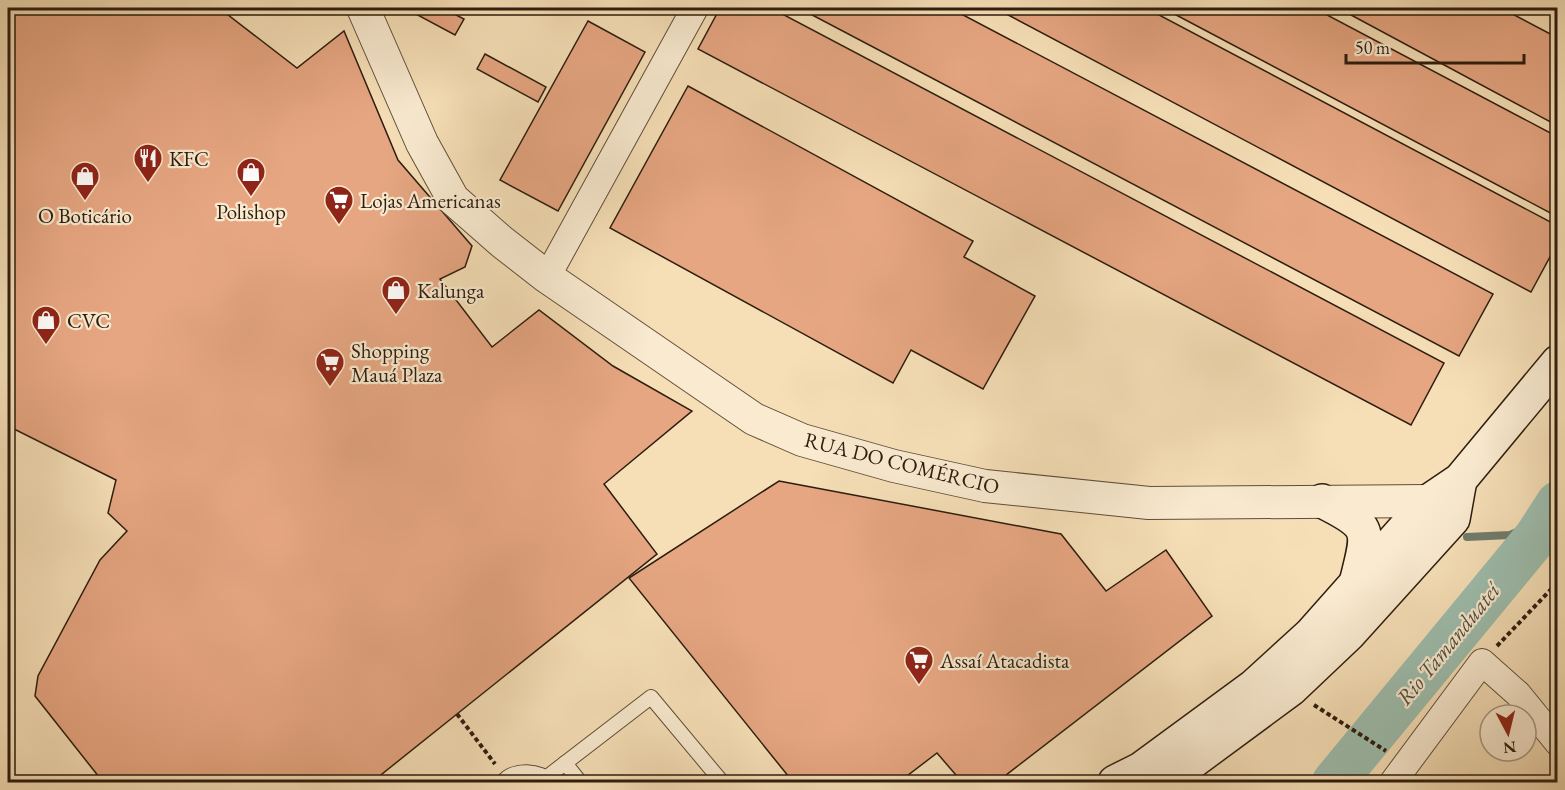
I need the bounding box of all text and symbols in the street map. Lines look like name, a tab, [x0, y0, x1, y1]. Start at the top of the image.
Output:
scale bar	[1346, 27, 1524, 65]
text: 50 m	[1355, 36, 1390, 59]
restaurant icon: KFC	[132, 142, 164, 184]
place label: KFC	[169, 145, 209, 172]
shop icon: Polishop	[235, 156, 267, 198]
shop icon: O Boticário	[69, 160, 101, 202]
supermarket icon: Lojas Americanas	[323, 184, 355, 226]
place label: Lojas Americanas	[360, 187, 501, 214]
place label: Polishop	[216, 198, 286, 225]
place label: O Boticário	[38, 202, 132, 229]
shop icon: Kalunga	[380, 274, 412, 316]
place label: Kalunga	[417, 277, 485, 304]
shop icon: CVC	[30, 304, 62, 346]
place label: CVC	[67, 307, 110, 334]
place label: Shopping Mauá Plaza	[351, 337, 443, 388]
supermarket icon: Shopping Mauá Plaza	[314, 346, 346, 388]
street label: RUA DO COMÉRCIO	[802, 426, 1002, 500]
water label: Rio Tamanduateí	[1390, 575, 1508, 711]
supermarket icon: Assaí Atacadista	[903, 644, 935, 686]
place label: Assaí Atacadista	[939, 647, 1070, 674]
north arrow	[1478, 703, 1538, 763]
text: N	[1502, 736, 1517, 759]

